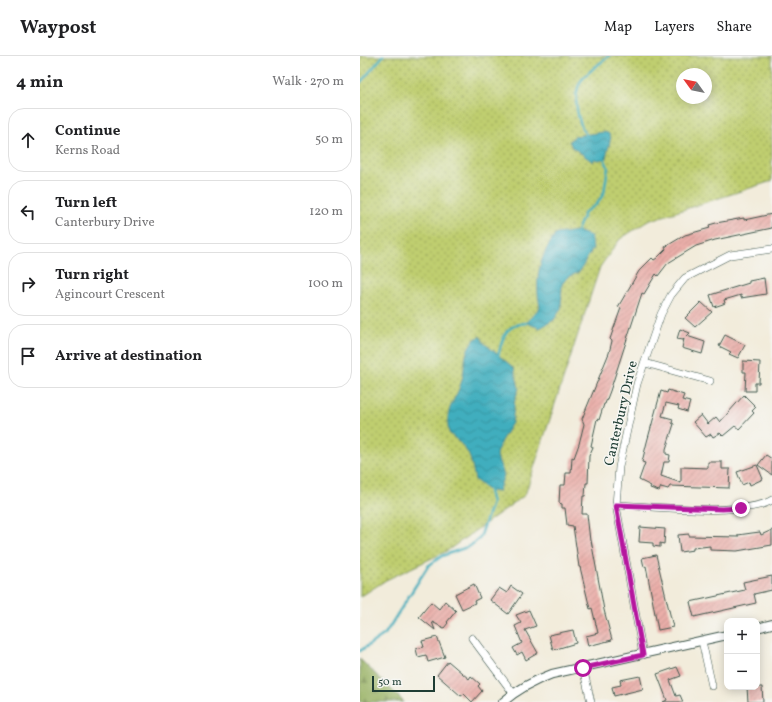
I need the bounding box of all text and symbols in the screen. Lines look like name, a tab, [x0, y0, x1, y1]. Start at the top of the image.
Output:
text: Waypost	[20, 15, 96, 41]
text: Map	[604, 18, 632, 37]
text: Layers	[654, 18, 694, 37]
text: Share	[716, 18, 752, 37]
north arrow	[676, 68, 712, 104]
text: 4 min	[16, 71, 63, 94]
text: Walk · 270 m	[272, 73, 344, 91]
text: Continue	[55, 121, 120, 142]
icon: ahead	[17, 129, 39, 151]
text: 50 m	[315, 131, 343, 149]
text: Kerns Road	[55, 142, 120, 160]
text: Turn left	[55, 193, 117, 214]
icon: left	[17, 201, 39, 223]
text: 120 m	[309, 203, 343, 221]
text: Canterbury Drive	[55, 214, 155, 232]
text: Turn right	[55, 265, 129, 286]
icon: right	[17, 273, 39, 295]
text: 100 m	[308, 275, 343, 293]
text: Agincourt Crescent	[55, 286, 165, 304]
icon: arrive	[17, 345, 39, 367]
text: Arrive at destination	[55, 346, 202, 367]
street label: Canterbury Drive	[600, 359, 643, 468]
route end	[732, 499, 750, 517]
map controls	[724, 618, 760, 690]
button: +	[724, 618, 760, 654]
button: −	[724, 654, 760, 690]
route start	[574, 659, 592, 677]
scale bar	[372, 674, 435, 693]
text: 50 m	[378, 675, 402, 690]

